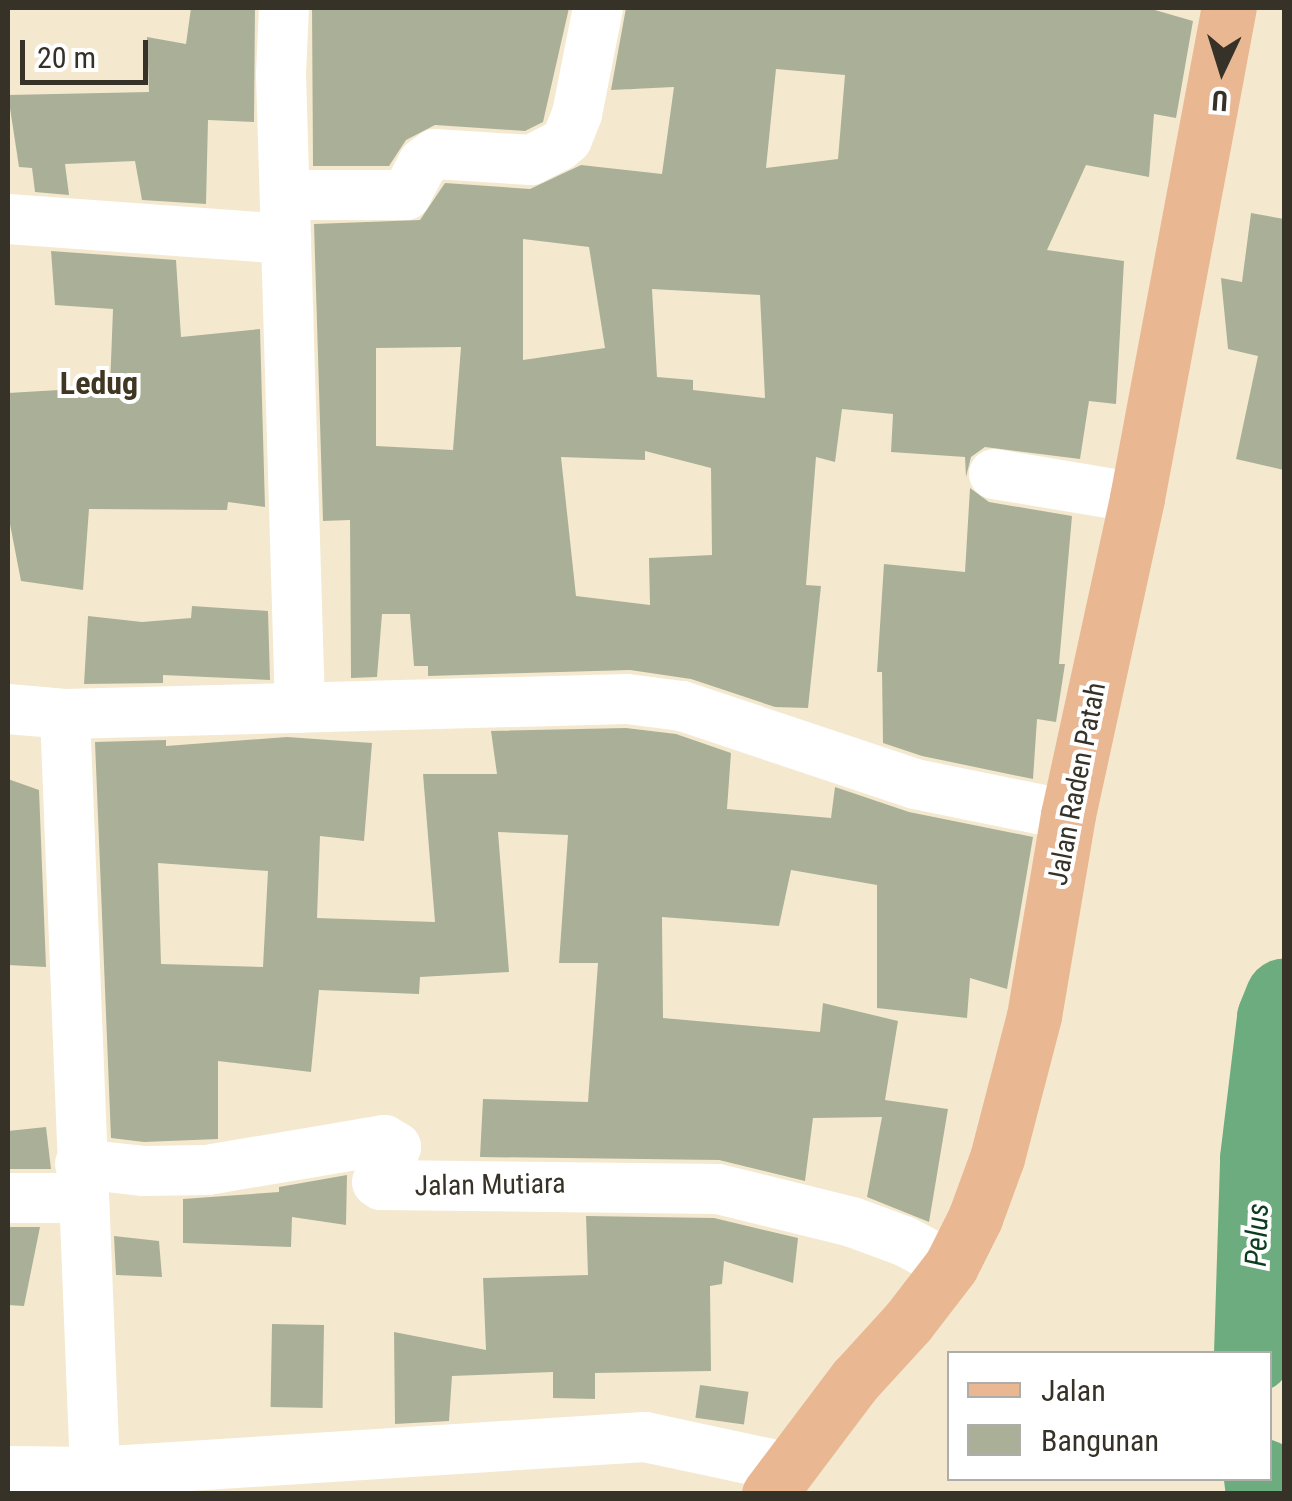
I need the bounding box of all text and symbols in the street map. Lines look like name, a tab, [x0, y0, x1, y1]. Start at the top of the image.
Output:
scale bar	[25, 20, 152, 82]
north arrow	[1172, 20, 1272, 120]
text: 20 m	[37, 40, 96, 75]
text: U	[1211, 83, 1229, 117]
district label: Ledug	[60, 364, 138, 402]
street label: Jalan Raden Patah	[1041, 680, 1113, 888]
street label: Jalan Mutiara	[414, 1167, 566, 1203]
water label: Pelus	[1238, 1203, 1276, 1267]
legend	[947, 1351, 1272, 1481]
text: Jalan	[1041, 1373, 1106, 1408]
text: Bangunan	[1041, 1423, 1159, 1458]

